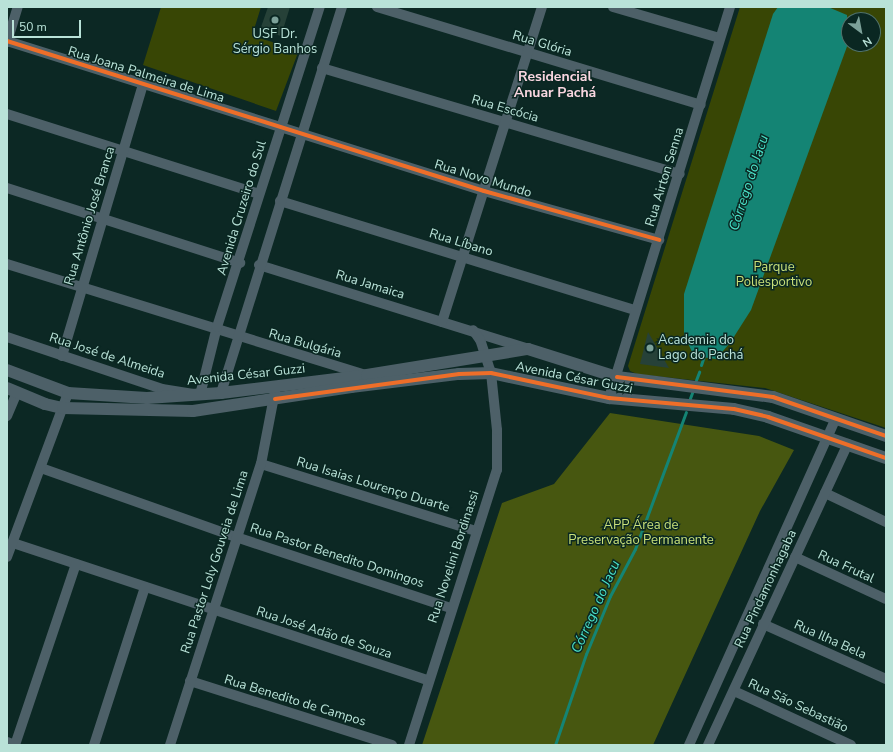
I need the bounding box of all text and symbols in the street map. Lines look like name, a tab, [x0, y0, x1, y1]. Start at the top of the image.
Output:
scale bar	[14, 12, 83, 38]
north arrow	[841, 12, 881, 52]
marker: USF Dr. Sérgio Banhos	[269, 14, 281, 26]
text: 50 m	[19, 19, 47, 35]
place label: USF Dr. Sérgio Banhos	[233, 27, 317, 58]
street label: Rua Glória	[510, 28, 574, 60]
text: N	[860, 33, 875, 50]
street label: Rua Joana Palmeira de Lima	[66, 44, 226, 106]
district label: Residencial Anuar Pachá	[514, 69, 596, 102]
street label: Rua Escócia	[470, 92, 540, 126]
street label: Rua Airton Senna	[643, 126, 687, 228]
water label: Córrego do Jacu	[726, 133, 772, 233]
street label: Avenida Cruzeiro do Sul	[214, 139, 270, 277]
street label: Rua Antônio José Branca	[61, 145, 119, 287]
street label: Rua Novo Mundo	[433, 157, 533, 201]
street label: Rua Líbano	[427, 226, 495, 260]
park label: Parque Poliesportivo	[736, 260, 812, 291]
street label: Rua Jamaica	[334, 267, 406, 303]
street label: Rua Bulgária	[267, 326, 343, 362]
street label: Rua José de Almeida	[47, 330, 167, 382]
place label: Academia do Lago do Pachá	[658, 333, 743, 364]
marker: Academia do Lago do Pachá	[645, 343, 655, 353]
street label: Avenida César Guzzi	[514, 359, 634, 397]
street label: Avenida César Guzzi	[186, 361, 306, 389]
street label: Rua Isaias Lourenço Duarte	[295, 454, 451, 516]
street label: Rua Pastor Loly Gouveia de Lima	[178, 469, 252, 655]
street label: Rua Novelini Bordinassi	[425, 489, 483, 625]
park label: APP Área de Preservação Permanente	[568, 518, 714, 549]
street label: Rua Pastor Benedito Domingos	[248, 520, 426, 592]
street label: Rua Pindamonhagaba	[732, 528, 800, 650]
street label: Rua Frutal	[815, 547, 877, 587]
water label: Córrego do Jacu	[568, 558, 624, 656]
street label: Rua José Adão de Souza	[254, 604, 394, 662]
street label: Rua Ilha Bela	[791, 617, 869, 663]
street label: Rua Benedito de Campos	[222, 672, 368, 730]
street label: Rua São Sebastião	[745, 676, 851, 736]

